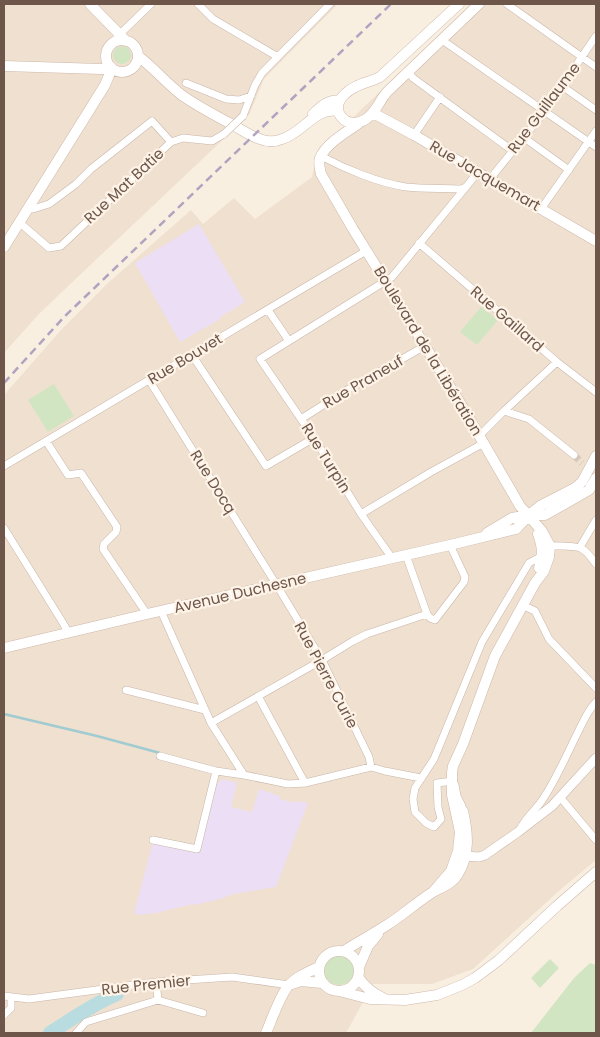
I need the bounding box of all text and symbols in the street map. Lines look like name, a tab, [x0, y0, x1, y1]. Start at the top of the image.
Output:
street label: Rue Guillaume	[502, 58, 585, 157]
street label: Rue Jacquemart	[426, 135, 545, 216]
street label: Rue Mat Batie	[79, 143, 168, 228]
street label: Boulevard de la Libération	[369, 262, 488, 440]
street label: Rue Gaillard	[466, 281, 548, 356]
street label: Rue Bouvet	[144, 328, 226, 389]
street label: Rue Praneuf	[319, 350, 407, 413]
street label: Rue Turpin	[297, 419, 356, 497]
street label: Rue Docq	[186, 446, 241, 518]
street label: Avenue Duchesne	[172, 567, 308, 618]
street label: Rue Pierre Curie	[289, 618, 363, 732]
street label: Rue Premier	[100, 969, 192, 1000]

